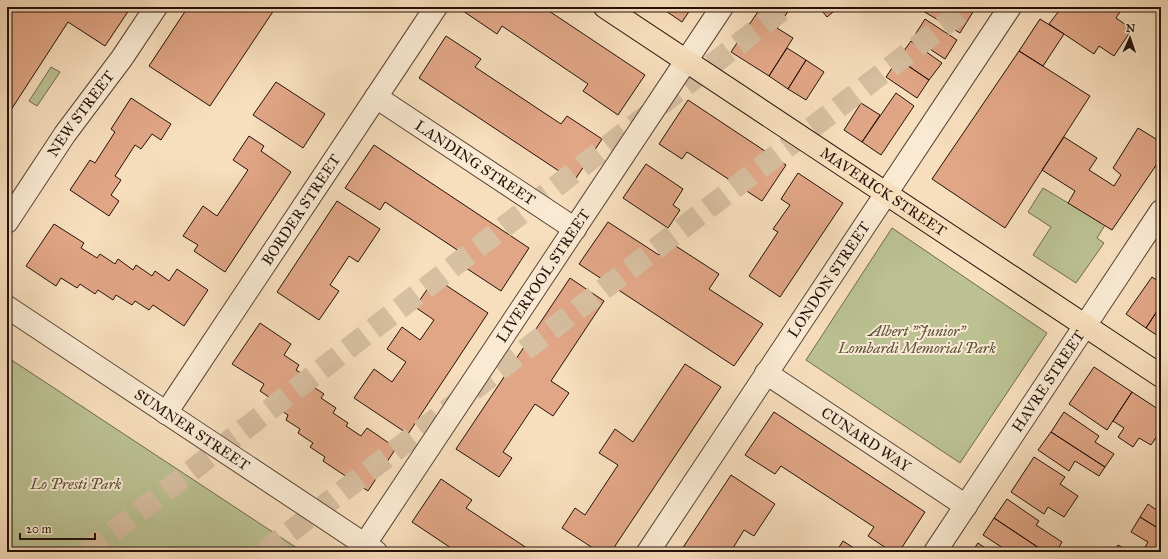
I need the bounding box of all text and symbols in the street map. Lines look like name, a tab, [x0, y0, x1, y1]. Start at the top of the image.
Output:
north arrow	[1110, 18, 1150, 58]
text: N	[1125, 22, 1136, 35]
street label: NEW STREET	[43, 67, 118, 160]
street label: LANDING STREET	[412, 116, 539, 209]
street label: MAVERICK STREET	[817, 143, 950, 240]
street label: BORDER STREET	[258, 151, 344, 269]
street label: LIVERPOOL STREET	[493, 206, 594, 346]
street label: LONDON STREET	[784, 218, 874, 341]
park label: Albert "Junior" Lombardi Memorial Park	[837, 322, 996, 357]
street label: HAVRE STREET	[1008, 327, 1088, 435]
street label: SUMNER STREET	[131, 385, 253, 475]
street label: CUNARD WAY	[818, 403, 914, 476]
park label: Lo Presti Park	[30, 475, 122, 493]
scale bar	[20, 515, 95, 541]
text: 20 m	[26, 522, 52, 536]

